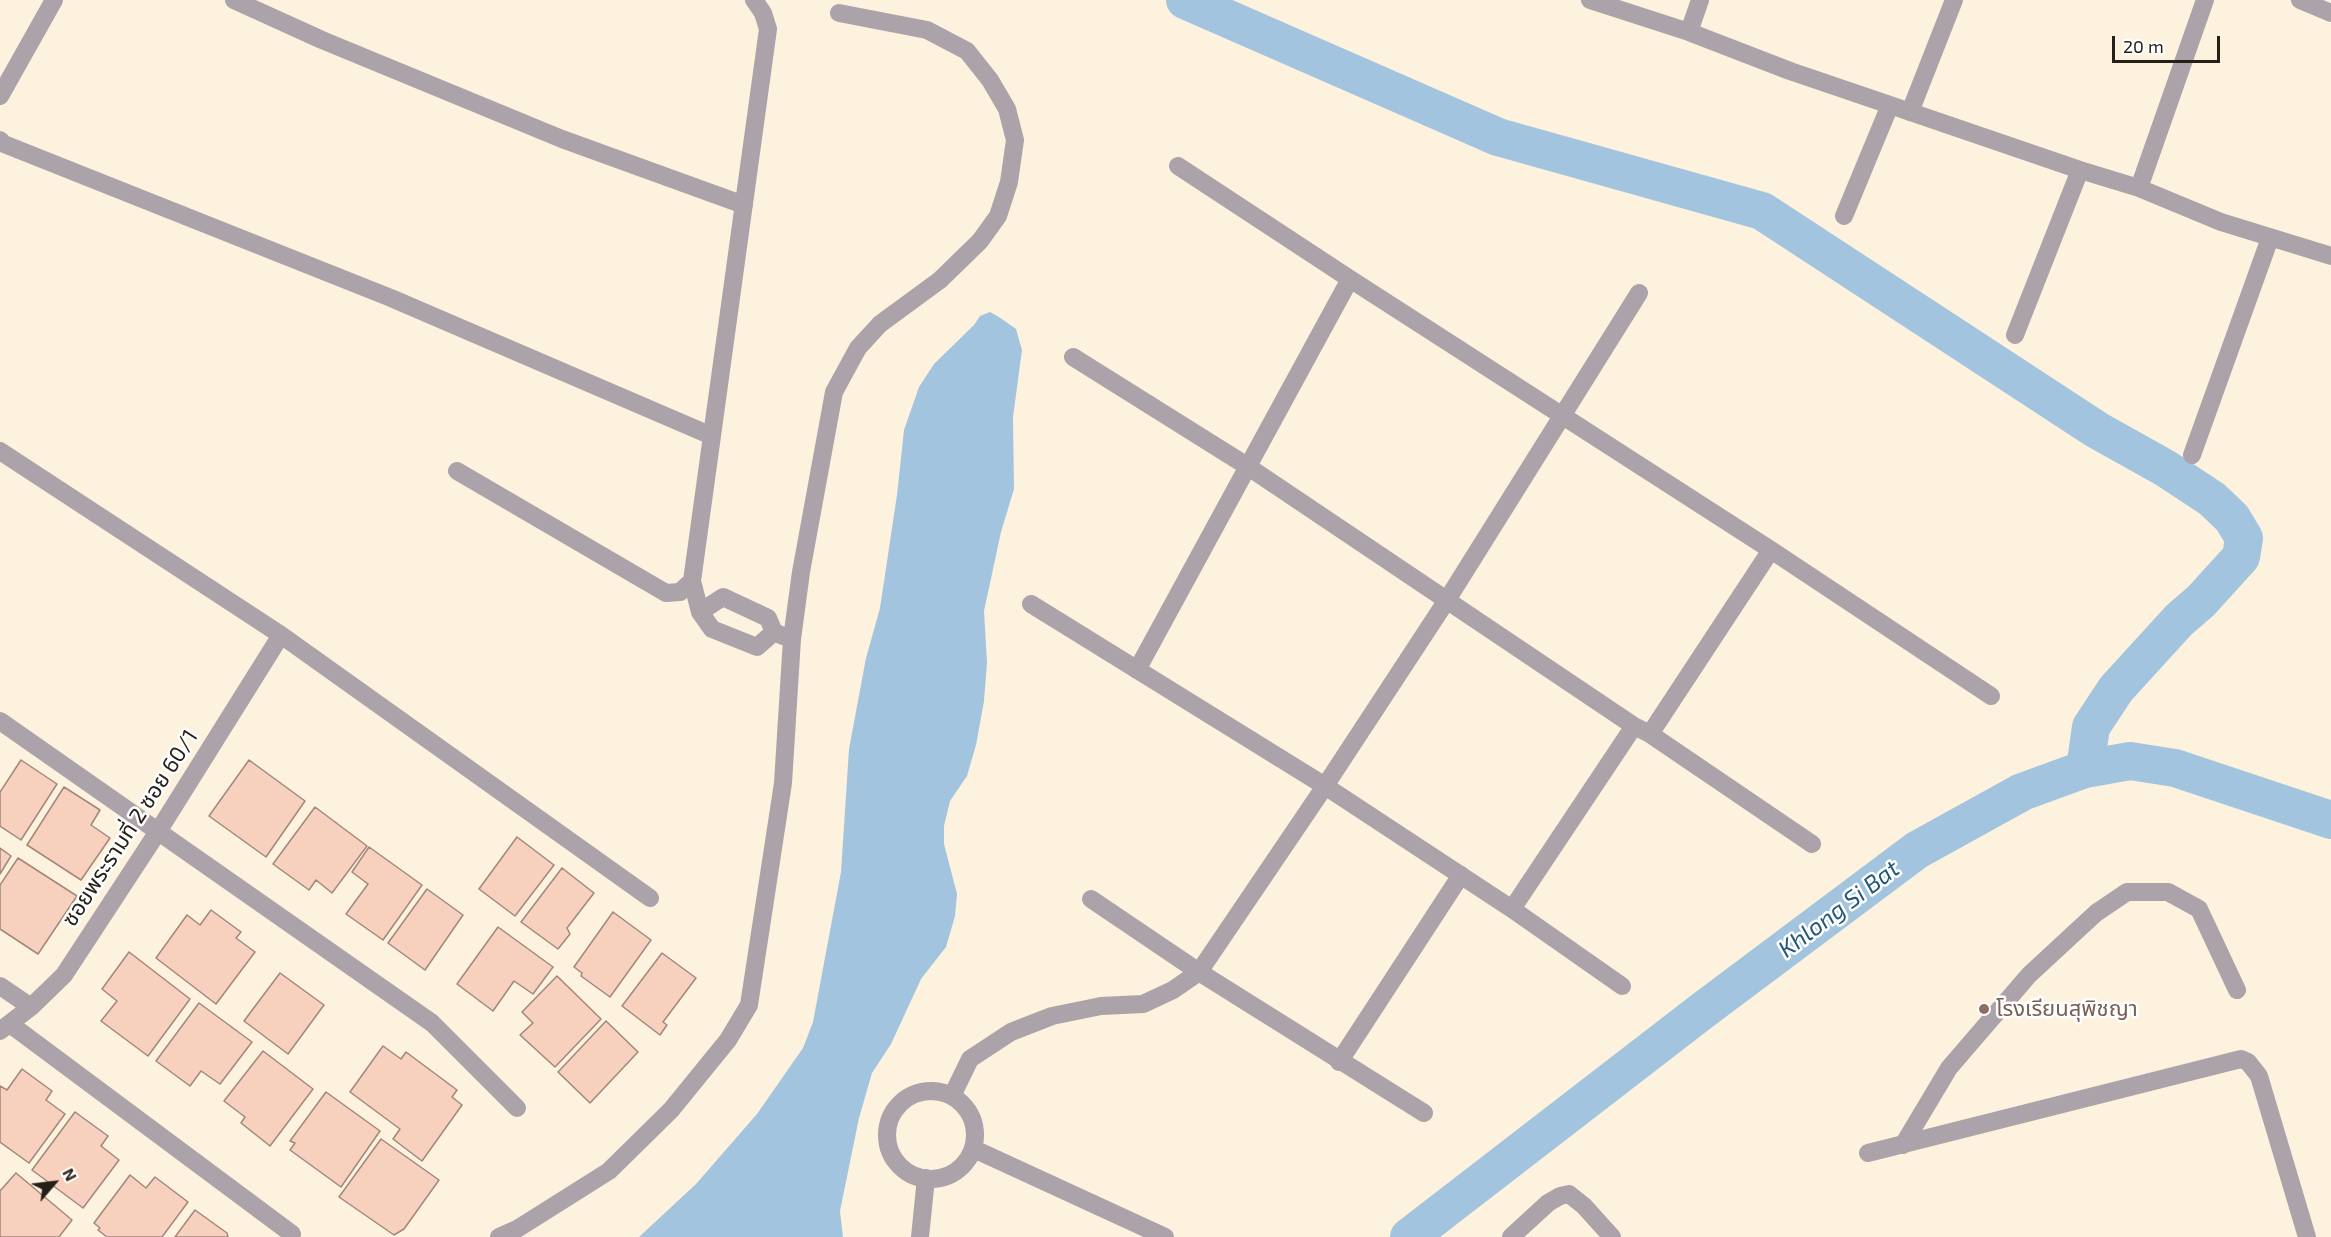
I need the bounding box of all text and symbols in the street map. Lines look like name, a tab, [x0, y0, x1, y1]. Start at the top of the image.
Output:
scale bar	[2115, 24, 2223, 62]
text: 20 m	[2123, 35, 2164, 57]
street label: ซอยพระรามที่ 2 ซอย 60/1	[57, 725, 203, 931]
water label: Khlong Si Bat	[1773, 854, 1905, 964]
place label: โรงเรียนสุพิชญา	[1996, 996, 2138, 1022]
marker: โรงเรียนสุพิชญา	[1977, 1002, 1991, 1016]
north arrow	[24, 1153, 84, 1213]
text: N	[59, 1165, 81, 1184]

